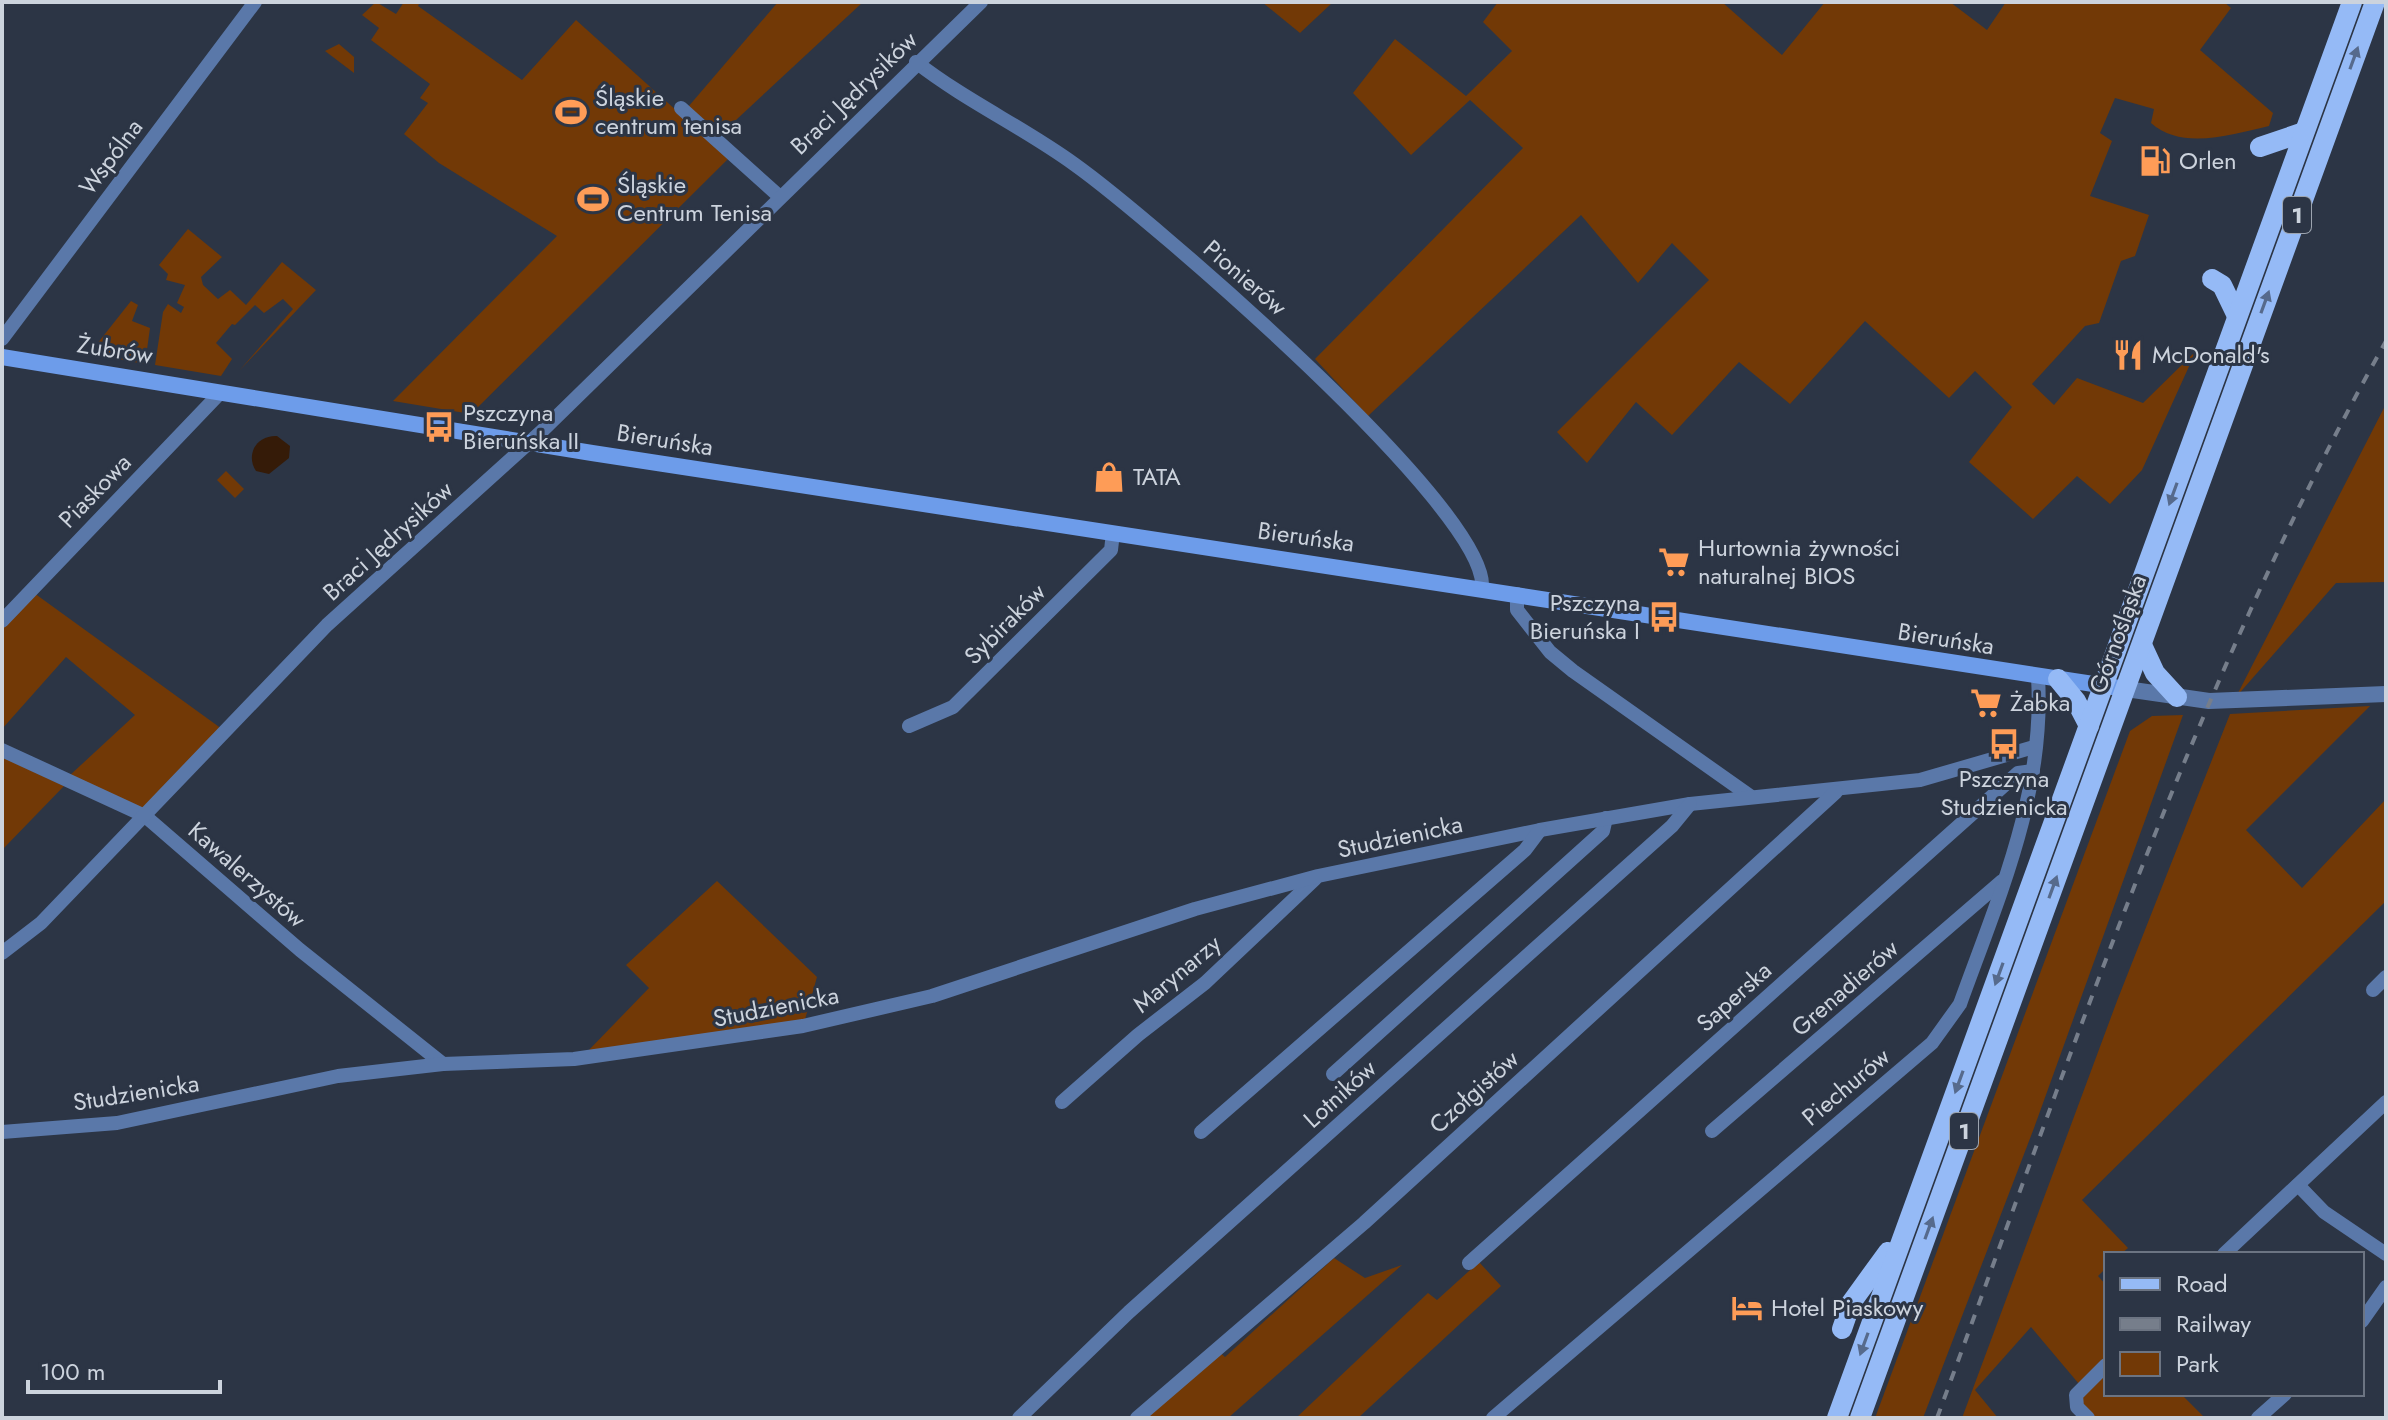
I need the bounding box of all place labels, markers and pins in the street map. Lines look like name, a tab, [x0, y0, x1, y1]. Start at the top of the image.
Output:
place label: Śląskie centrum tenisa	[595, 80, 742, 143]
sports icon: Śląskie centrum tenisa	[554, 95, 588, 129]
place label: Orlen	[2179, 143, 2237, 178]
fuel station icon: Orlen	[2138, 144, 2172, 178]
place label: Śląskie Centrum Tenisa	[617, 167, 772, 230]
sports icon: Śląskie Centrum Tenisa	[576, 182, 610, 216]
place label: McDonald's	[2152, 337, 2270, 372]
restaurant icon: McDonald's	[2111, 338, 2145, 372]
place label: Pszczyna Bieruńska II	[463, 395, 579, 458]
bus stop icon: Pszczyna Bieruńska II	[422, 410, 456, 444]
place label: TATA	[1133, 459, 1181, 494]
shop icon: TATA	[1092, 460, 1126, 494]
place label: Hurtownia żywności naturalnej BIOS	[1698, 530, 1900, 593]
supermarket icon: Hurtownia żywności naturalnej BIOS	[1657, 545, 1691, 579]
place label: Pszczyna Bieruńska I	[1530, 585, 1640, 648]
bus stop icon: Pszczyna Bieruńska I	[1647, 600, 1681, 634]
place label: Żabka	[2010, 685, 2070, 720]
supermarket icon: Żabka	[1969, 686, 2003, 720]
bus stop icon: Pszczyna Studzienicka	[1987, 727, 2021, 761]
place label: Pszczyna Studzienicka	[1940, 761, 2068, 824]
place label: Hotel Piaskowy	[1771, 1290, 1924, 1325]
hotel icon: Hotel Piaskowy	[1730, 1291, 1764, 1325]

